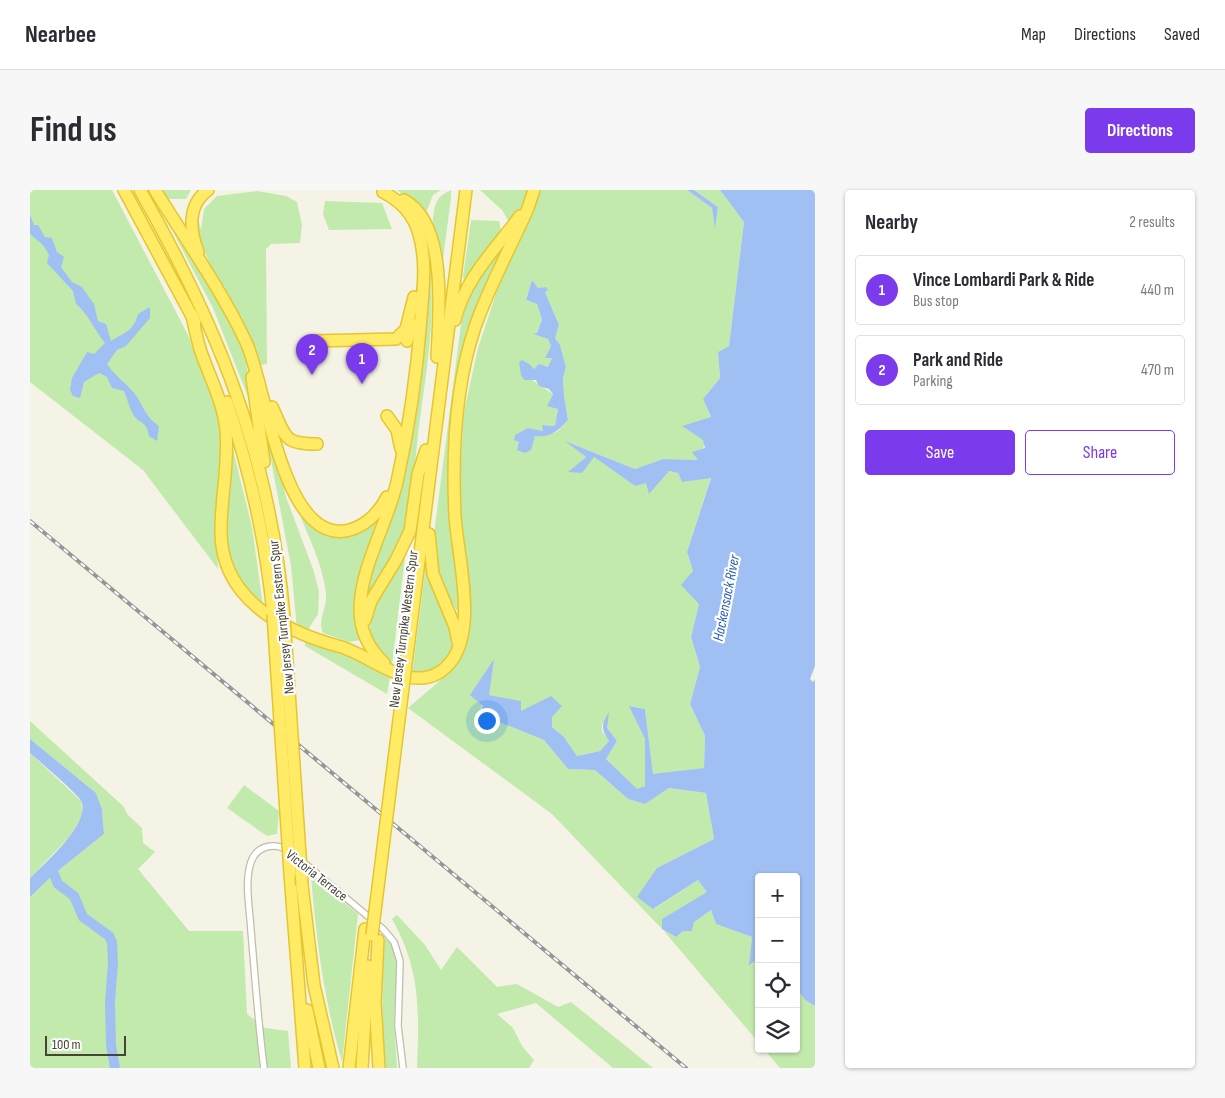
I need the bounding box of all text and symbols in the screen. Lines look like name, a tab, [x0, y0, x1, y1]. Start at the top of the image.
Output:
text: Nearbee	[25, 20, 96, 49]
text: Map	[1021, 24, 1046, 45]
text: Directions	[1074, 24, 1136, 45]
text: Saved	[1164, 24, 1200, 45]
button: Directions	[1085, 108, 1195, 153]
text: Find us	[30, 109, 117, 152]
text: Nearby	[865, 210, 918, 235]
text: 2 results	[1129, 213, 1175, 232]
text: Vince Lombardi Park & Ride	[913, 269, 1094, 292]
text: 1	[879, 281, 885, 300]
text: 440 m	[1141, 281, 1174, 300]
text: Bus stop	[913, 292, 959, 311]
pin: 2	[296, 334, 328, 375]
pin: 1	[346, 343, 378, 384]
text: Park and Ride	[913, 349, 1003, 372]
text: 2	[878, 361, 886, 380]
text: 470 m	[1141, 361, 1174, 380]
text: Parking	[913, 372, 953, 391]
button: Save	[865, 430, 1015, 475]
button: Share	[1025, 430, 1175, 475]
street label: New Jersey Turnpike Eastern Spur	[265, 539, 298, 695]
street label: New Jersey Turnpike Western Spur	[385, 549, 422, 709]
water label: Hackensack River	[709, 553, 744, 643]
your location	[474, 708, 500, 734]
street label: Victoria Terrace	[283, 846, 351, 905]
map controls	[755, 873, 800, 1053]
button: +	[755, 873, 800, 918]
button: −	[755, 918, 800, 963]
button: locate	[755, 963, 800, 1008]
button: layers	[755, 1008, 800, 1053]
scale bar	[45, 1033, 126, 1056]
text: 100 m	[52, 1036, 81, 1053]

